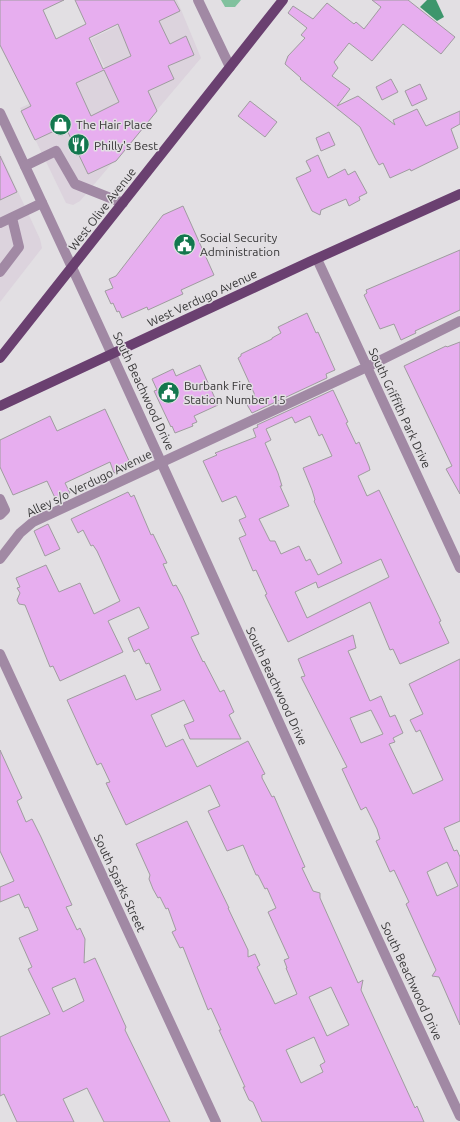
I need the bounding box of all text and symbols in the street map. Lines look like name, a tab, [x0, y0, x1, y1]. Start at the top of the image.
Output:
shop icon: The Hair Place	[47, 111, 73, 137]
place label: The Hair Place	[76, 118, 152, 131]
restaurant icon: Philly's Best	[65, 132, 91, 158]
place label: Philly's Best	[94, 139, 158, 152]
street label: West Olive Avenue	[66, 165, 138, 253]
public building icon: Social Security Administration	[171, 231, 197, 257]
place label: Social Security Administration	[200, 231, 280, 258]
street label: West Verdugo Avenue	[145, 267, 259, 329]
street label: South Beachwood Drive	[111, 330, 177, 452]
street label: South Griffith Park Drive	[366, 346, 434, 470]
public building icon: Burbank Fire Station Number 15	[155, 379, 181, 405]
place label: Burbank Fire Station Number 15	[184, 379, 286, 406]
street label: Alley s/o Verdugo Avenue	[24, 447, 154, 519]
street label: South Beachwood Drive	[244, 625, 310, 747]
street label: South Sparks Street	[92, 832, 148, 934]
street label: South Beachwood Drive	[379, 920, 445, 1042]

